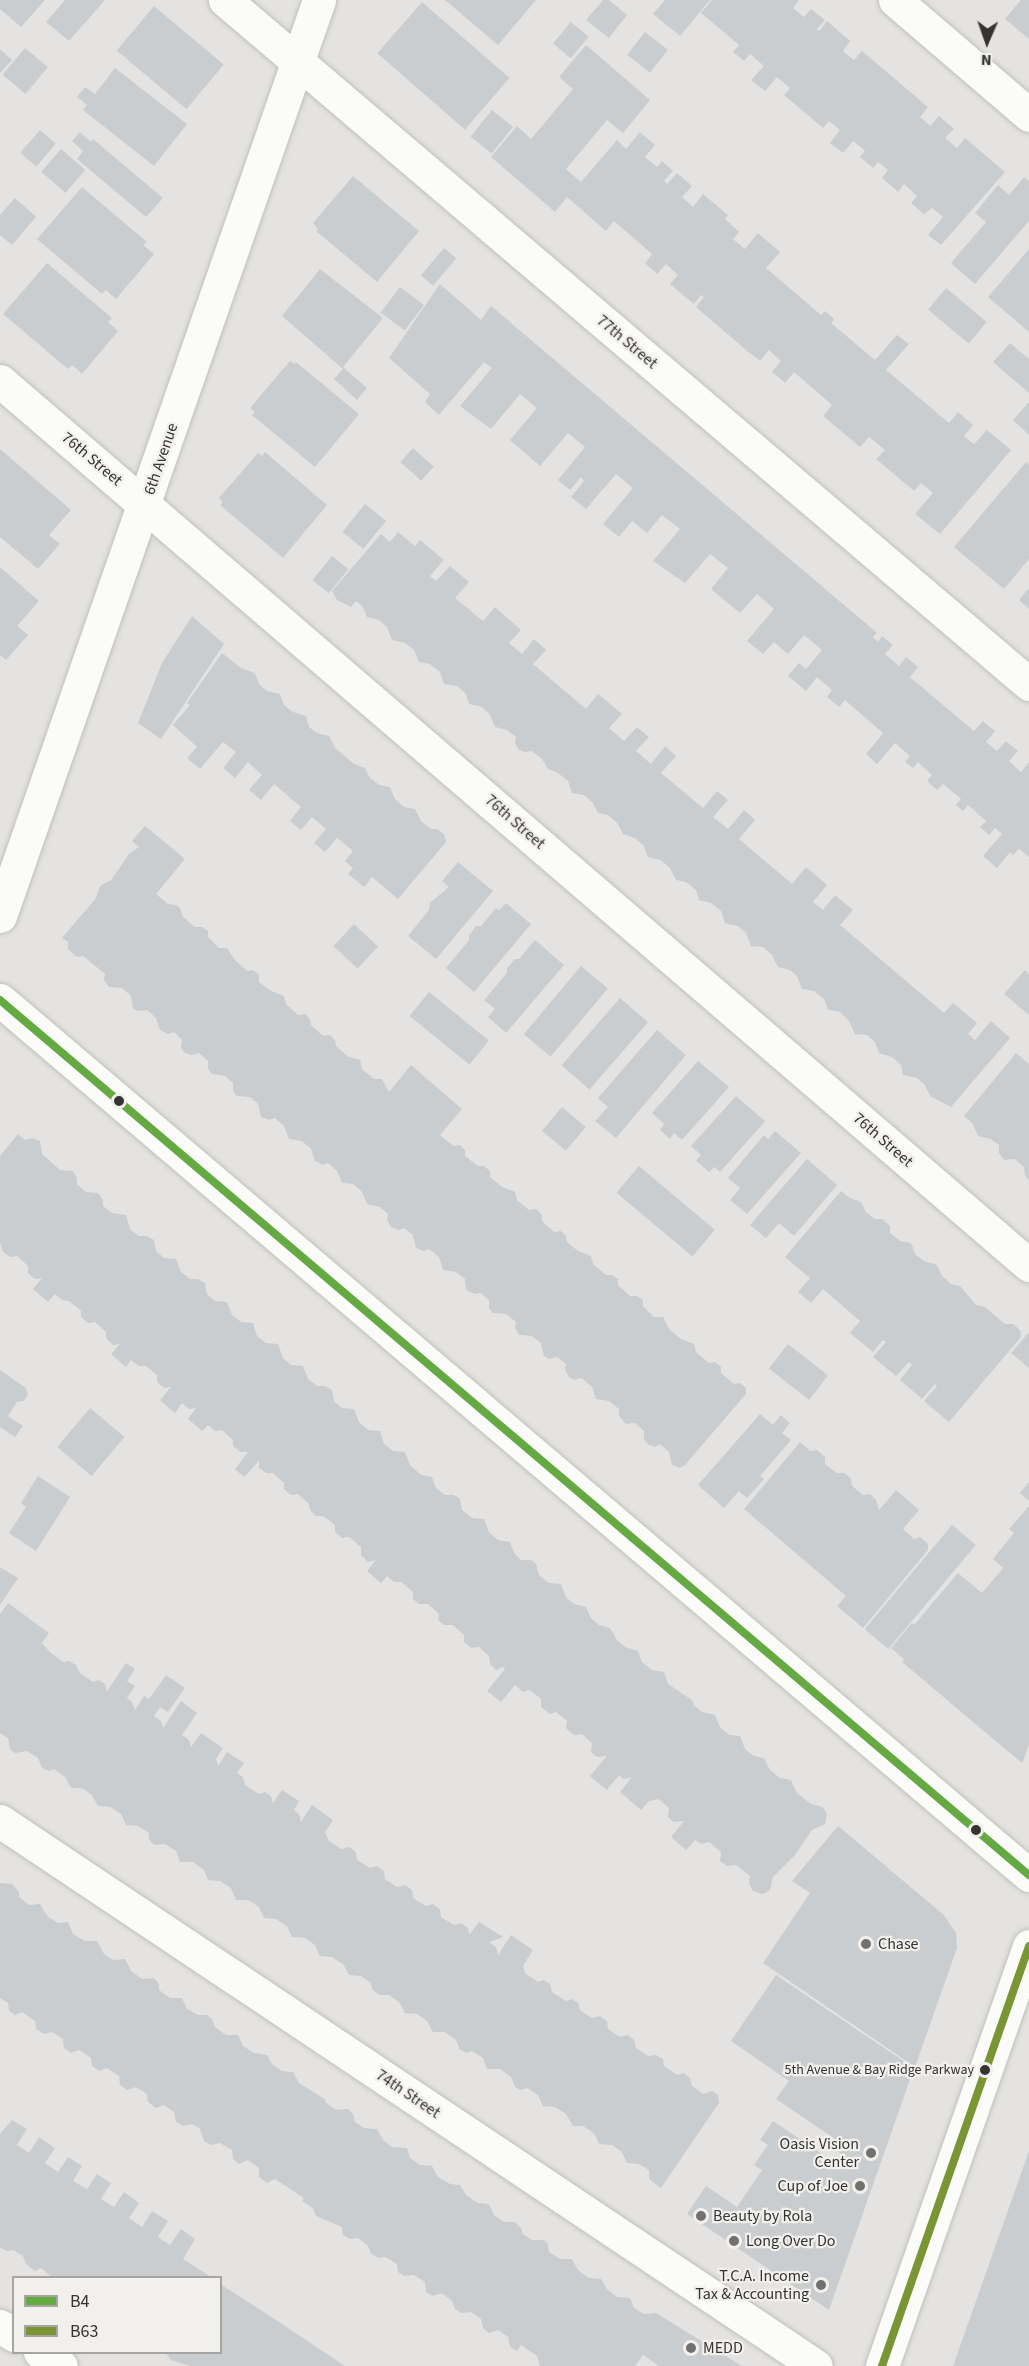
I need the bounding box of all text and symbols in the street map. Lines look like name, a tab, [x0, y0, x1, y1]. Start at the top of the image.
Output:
north arrow	[957, 12, 1017, 72]
text: N	[981, 49, 992, 71]
street label: 77th Street	[593, 311, 661, 373]
street label: 6th Avenue	[140, 421, 182, 497]
street label: 76th Street	[58, 428, 126, 490]
street label: 76th Street	[481, 791, 549, 853]
unlabelled marker	[113, 1095, 125, 1107]
street label: 76th Street	[849, 1109, 917, 1171]
unlabelled marker	[970, 1824, 982, 1836]
place label: Chase	[878, 1934, 919, 1954]
marker: Chase	[859, 1937, 873, 1951]
place label: 5th Avenue & Bay Ridge Parkway	[785, 2062, 974, 2078]
marker: 5th Avenue & Bay Ridge Parkway	[979, 2064, 991, 2076]
street label: 74th Street	[372, 2066, 444, 2122]
place label: Oasis Vision Center	[780, 2134, 859, 2172]
marker: Oasis Vision Center	[864, 2146, 878, 2160]
place label: Cup of Joe	[777, 2176, 848, 2196]
marker: Cup of Joe	[853, 2179, 867, 2193]
place label: Beauty by Rola	[713, 2206, 812, 2226]
marker: Beauty by Rola	[694, 2209, 708, 2223]
place label: Long Over Do	[746, 2231, 836, 2251]
marker: Long Over Do	[727, 2234, 741, 2248]
place label: T.C.A. Income Tax & Accounting	[695, 2266, 809, 2304]
legend	[12, 2276, 222, 2354]
marker: T.C.A. Income Tax & Accounting	[814, 2278, 828, 2292]
text: B4	[70, 2289, 90, 2314]
text: B63	[70, 2319, 98, 2344]
place label: MEDD	[703, 2338, 743, 2358]
marker: MEDD	[684, 2341, 698, 2355]

